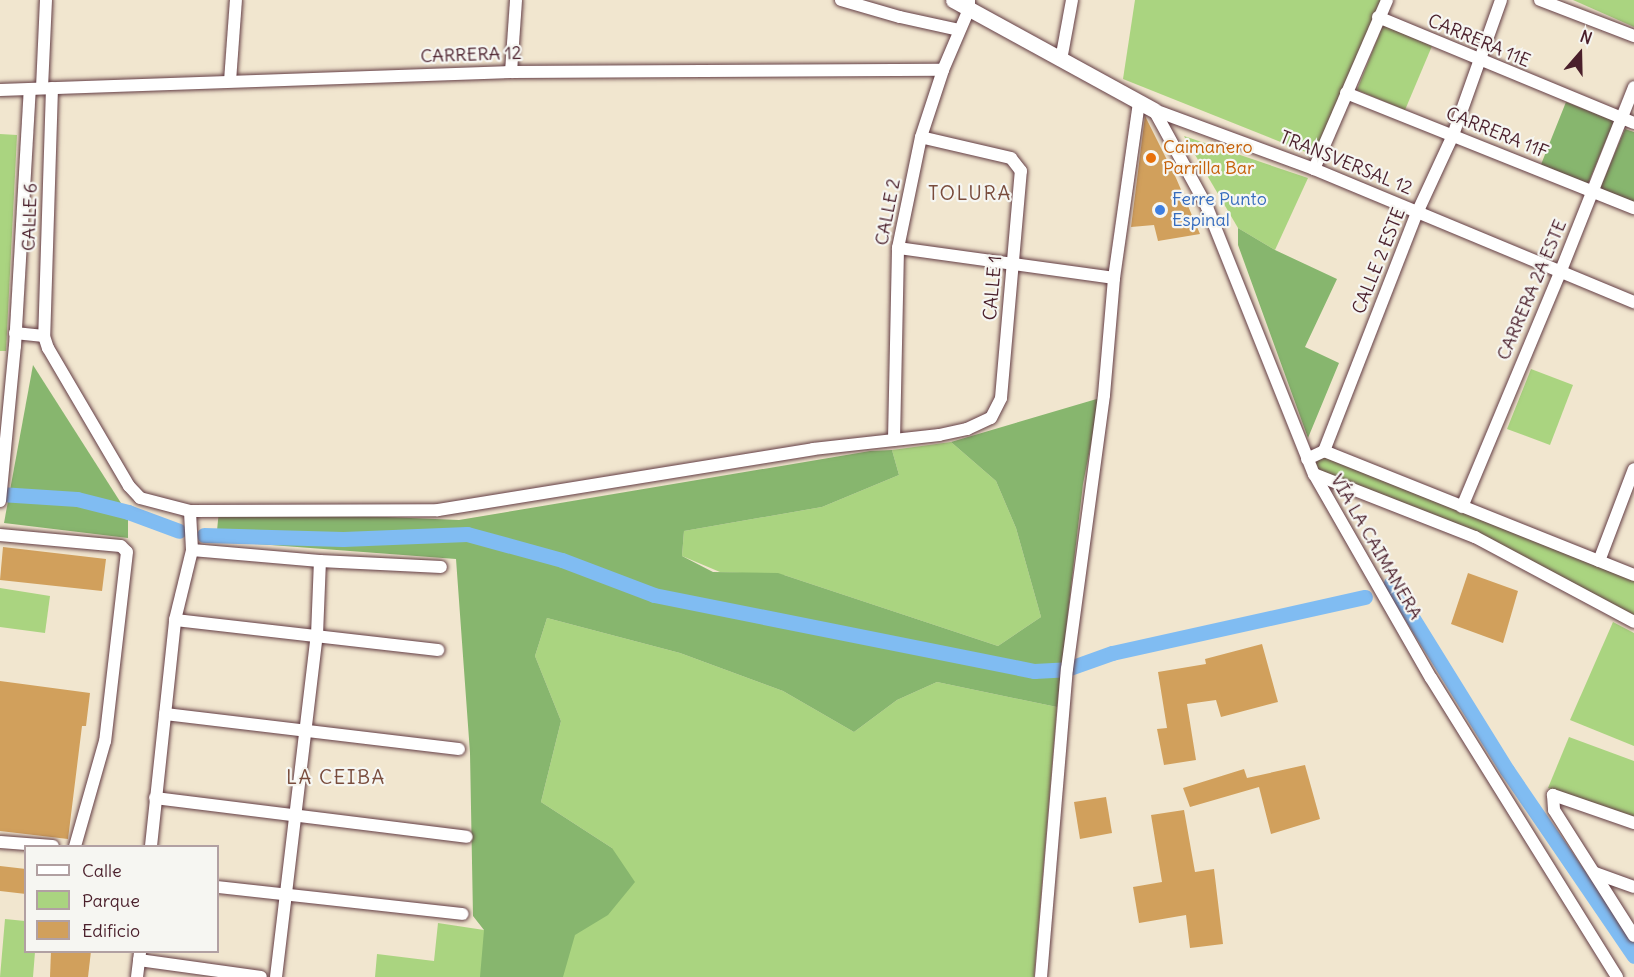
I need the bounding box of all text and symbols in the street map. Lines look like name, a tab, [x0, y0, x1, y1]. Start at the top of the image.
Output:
street label: CARRERA 11E	[1425, 10, 1533, 72]
north arrow	[1550, 24, 1610, 84]
text: N	[1578, 26, 1595, 48]
street label: CARRERA 12	[420, 42, 522, 68]
street label: CARRERA 11F	[1443, 103, 1551, 163]
street label: TRANSVERSAL 12	[1277, 127, 1415, 199]
place label: Caimanero Parrilla Bar	[1163, 137, 1254, 180]
marker: Caimanero Parrilla Bar	[1144, 151, 1158, 165]
street label: CALLE 2	[871, 177, 905, 247]
district label: TOLURA	[928, 180, 1012, 204]
street label: CALLE 6	[18, 183, 42, 251]
place label: Ferre Punto Espinal	[1172, 189, 1267, 232]
marker: Ferre Punto Espinal	[1153, 203, 1167, 217]
street label: CALLE 2 ESTE	[1348, 205, 1410, 317]
street label: CARRERA 2A ESTE	[1493, 217, 1571, 363]
street label: CALLE 1	[979, 255, 1007, 321]
street label: VÍA LA CAIMANERA	[1326, 471, 1426, 623]
district label: LA CEIBA	[286, 764, 386, 788]
legend	[24, 845, 219, 953]
text: Calle	[82, 859, 122, 882]
text: Parque	[82, 889, 140, 912]
text: Edificio	[82, 919, 140, 942]

